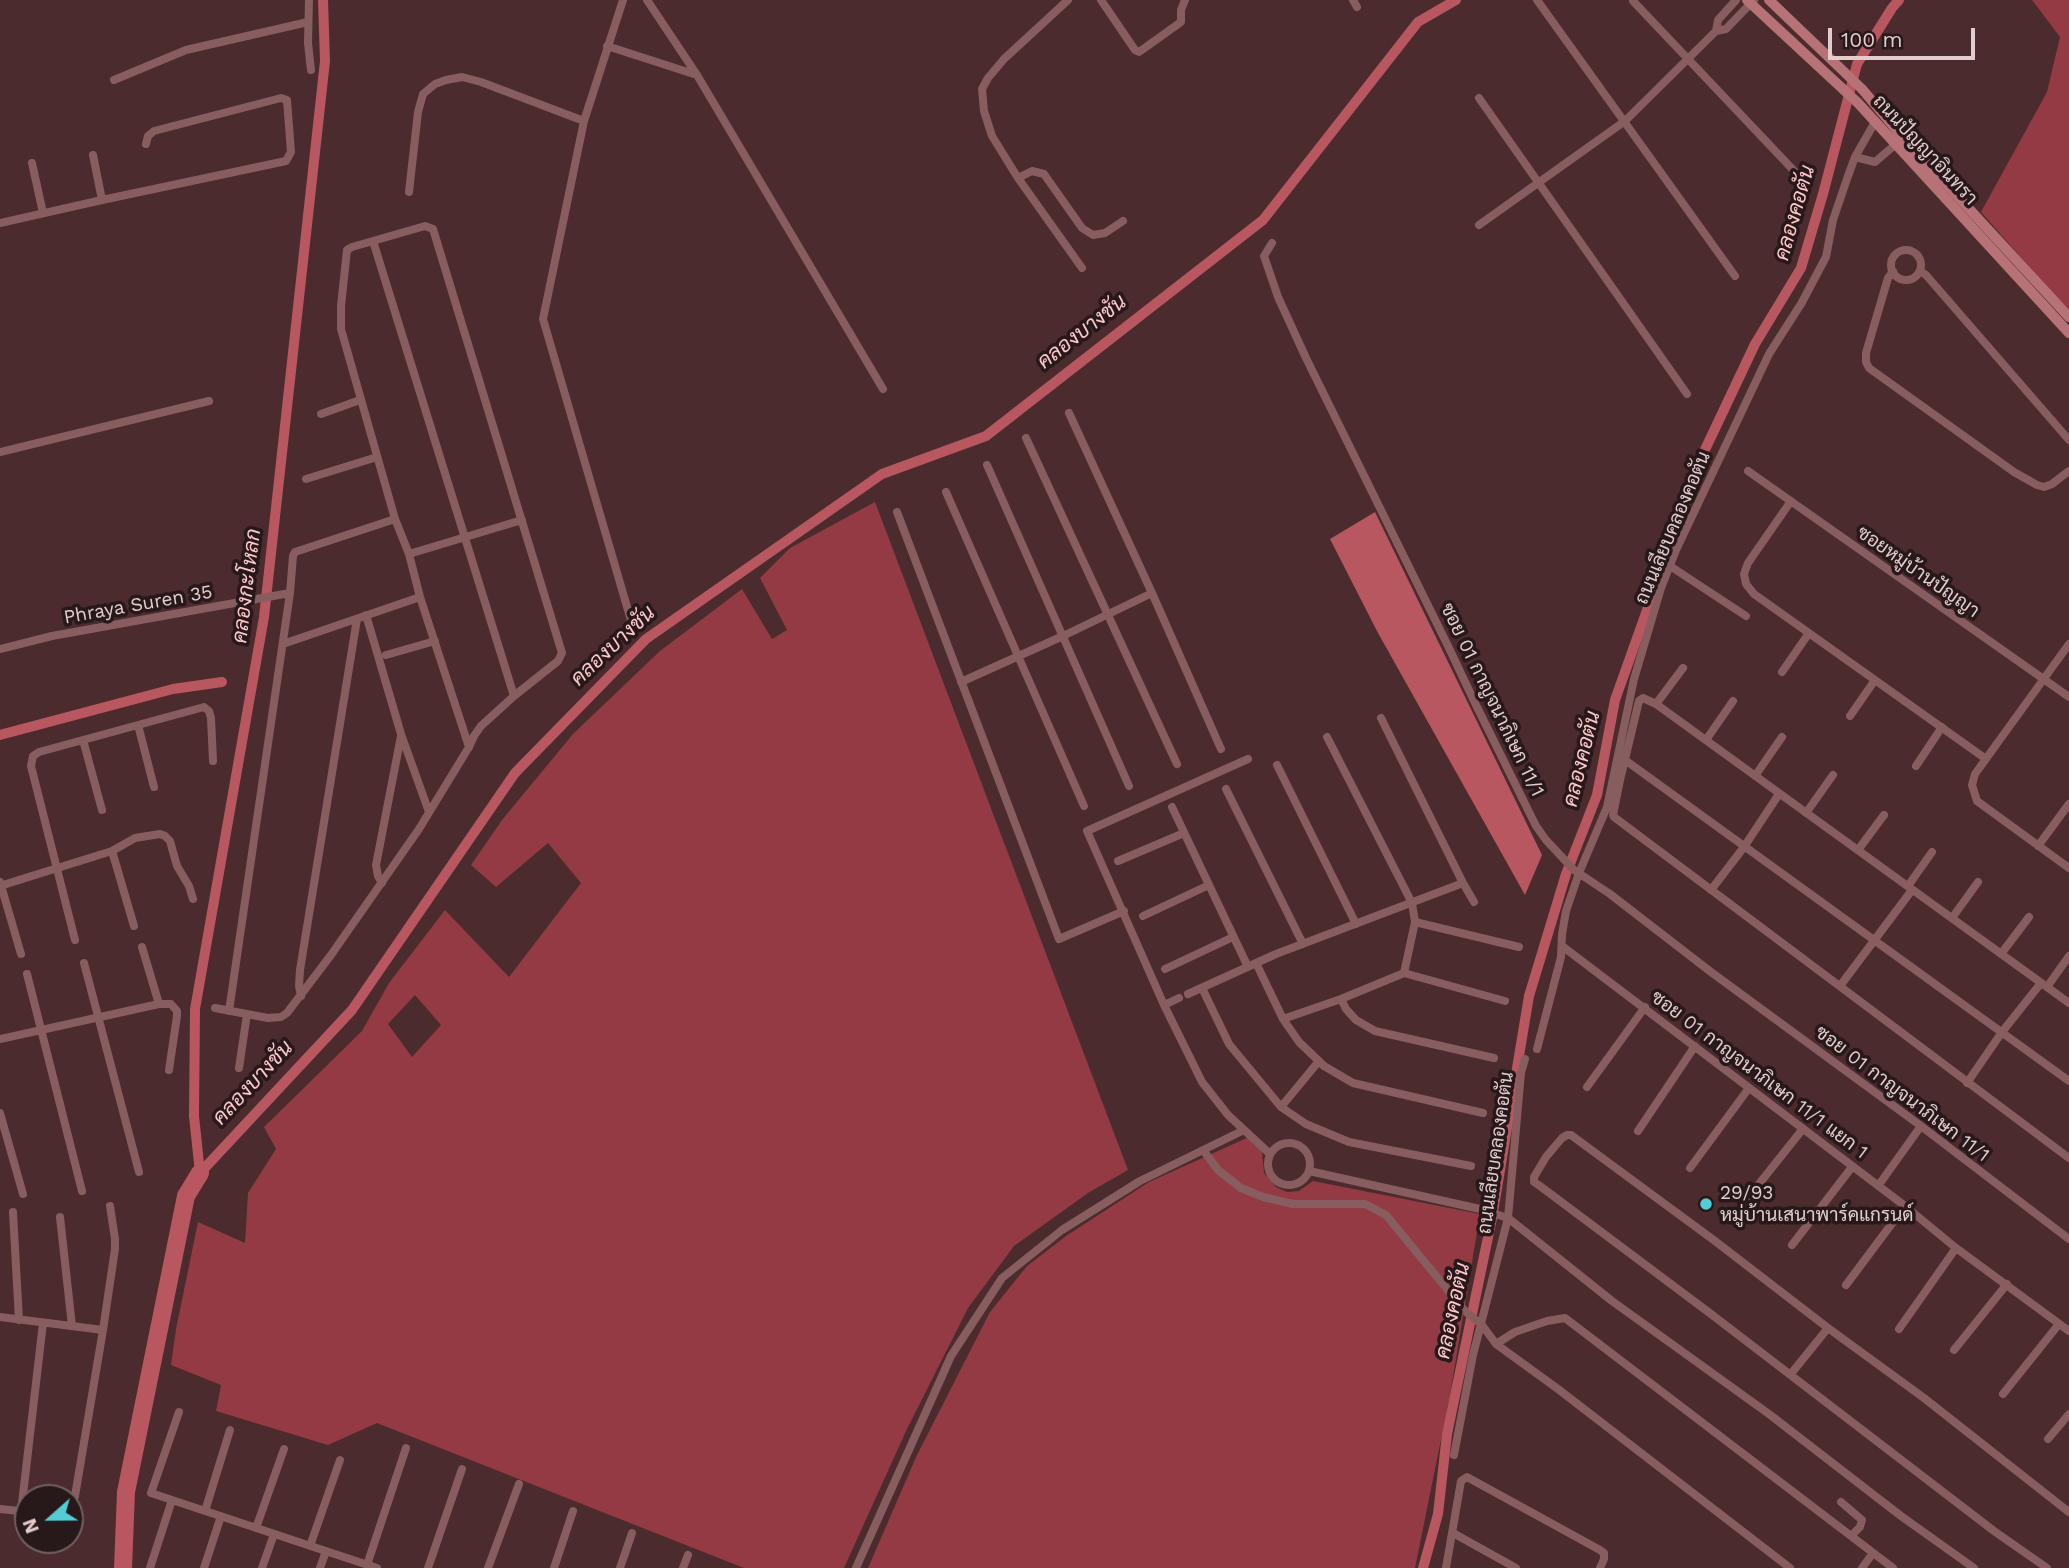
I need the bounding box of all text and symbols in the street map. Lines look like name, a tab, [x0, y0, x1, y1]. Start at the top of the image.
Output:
scale bar	[1831, 14, 1978, 58]
text: 100 m	[1841, 27, 1903, 52]
street label: ถนนปัญญาอินทรา	[1868, 90, 1982, 210]
water label: คลองคอตัน	[1769, 163, 1821, 263]
water label: คลองบางชัน	[1032, 289, 1132, 375]
street label: ถนนเลียบคลองคอตัน	[1631, 448, 1715, 608]
street label: ซอยหมู่บ้านปัญญา	[1852, 521, 1984, 623]
water label: คลองกะโหลก	[227, 527, 267, 645]
street label: Phraya Suren 35	[62, 581, 214, 629]
street label: ซอย 01 กาญจนาภิเษก 11/1	[1435, 600, 1549, 800]
water label: คลองบางชัน	[566, 601, 660, 691]
water label: คลองคอตัน	[1558, 708, 1606, 810]
street label: ซอย 01 กาญจนาภิเษก 11/1 แยก 1	[1646, 986, 1872, 1164]
street label: ซอย 01 กาญจนาภิเษก 11/1	[1810, 1021, 1994, 1167]
water label: คลองบางชัน	[208, 1036, 298, 1130]
street label: ถนนเลียบคลองคอตัน	[1473, 1070, 1519, 1236]
place label: 29/93 หมู่บ้านเสนาพาร์คแกรนด์	[1720, 1182, 1914, 1226]
marker: 29/93 หมู่บ้านเสนาพาร์คแกรนด์	[1698, 1196, 1714, 1212]
water label: คลองคอตัน	[1431, 1261, 1475, 1361]
north arrow	[14, 1484, 84, 1554]
text: N	[18, 1515, 44, 1537]

